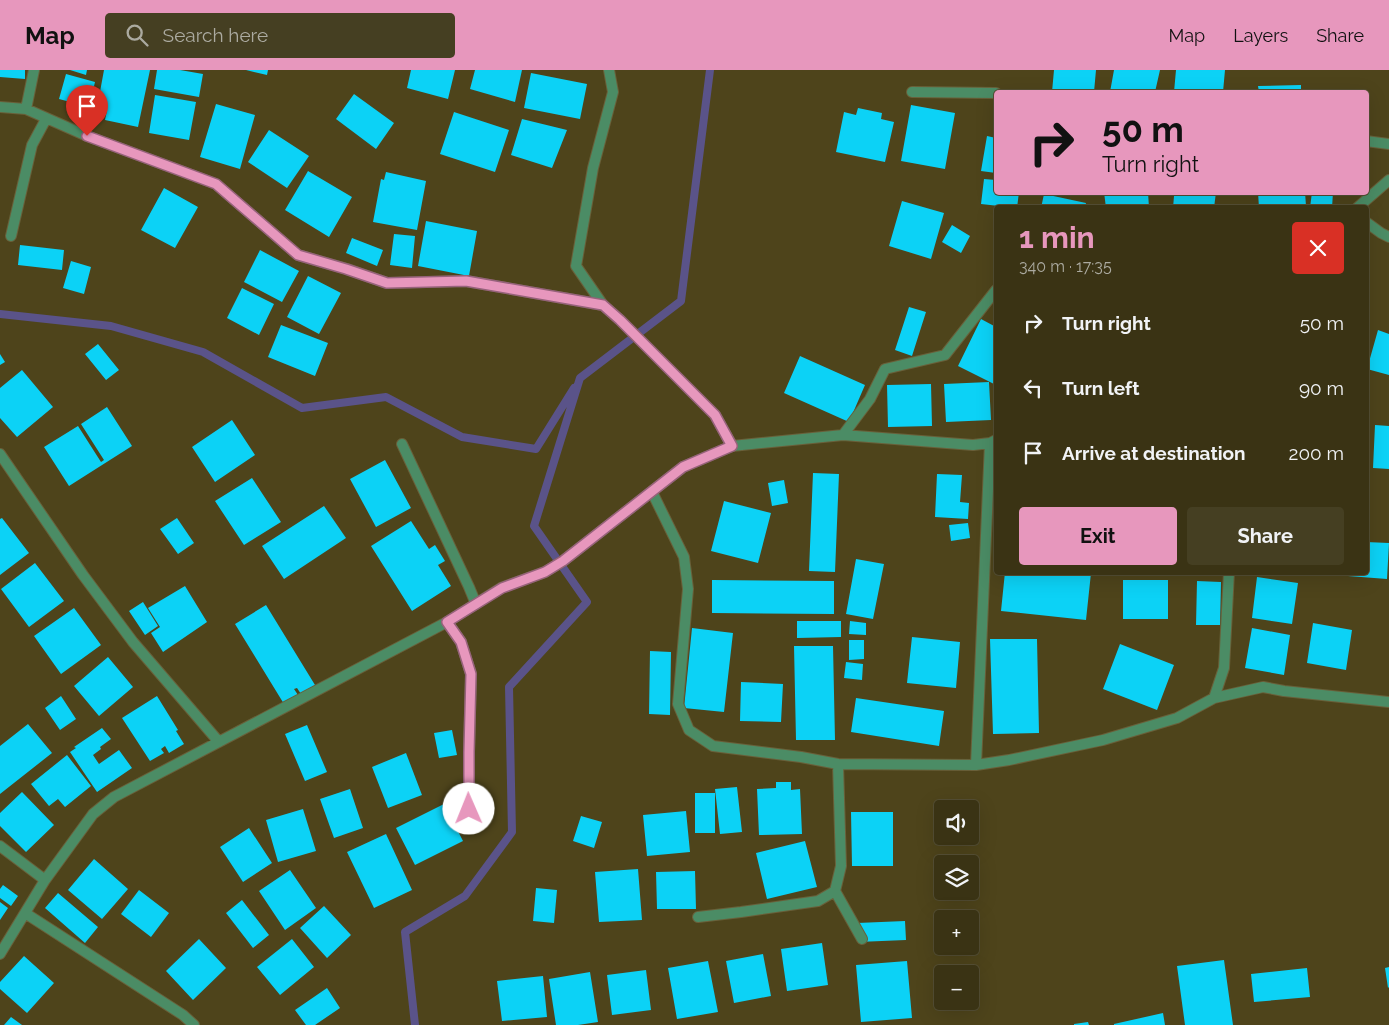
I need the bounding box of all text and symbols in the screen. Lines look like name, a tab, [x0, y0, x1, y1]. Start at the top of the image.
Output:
search box	[105, 13, 455, 58]
text: Map	[25, 21, 75, 50]
icon: search	[123, 21, 151, 49]
text: Search here	[163, 24, 268, 46]
text: Map	[1169, 25, 1205, 46]
text: Layers	[1233, 25, 1288, 46]
text: Share	[1316, 25, 1364, 46]
pin	[66, 85, 108, 136]
icon: arrive	[73, 92, 101, 120]
text: 50 m	[1102, 109, 1184, 150]
icon: right	[1019, 110, 1084, 175]
text: Turn right	[1102, 151, 1199, 177]
text: 1 min	[1019, 220, 1095, 255]
button: close	[1292, 222, 1344, 274]
text: 340 m · 17:35	[1019, 257, 1112, 276]
icon: right	[1019, 309, 1047, 337]
text: Turn right	[1062, 312, 1151, 334]
text: 50 m	[1300, 312, 1344, 334]
icon: left	[1019, 374, 1047, 402]
text: Turn left	[1062, 377, 1139, 399]
text: 90 m	[1299, 377, 1344, 399]
icon: arrive	[1019, 439, 1047, 467]
text: Arrive at destination	[1062, 442, 1246, 464]
text: 200 m	[1289, 442, 1344, 464]
button: Exit	[1019, 507, 1177, 565]
button: Share	[1187, 507, 1344, 565]
position arrow	[442, 782, 494, 834]
map controls	[934, 800, 979, 1010]
button: sound	[934, 800, 979, 845]
button: layers	[934, 855, 979, 900]
button: +	[934, 910, 979, 955]
button: −	[934, 965, 979, 1010]

